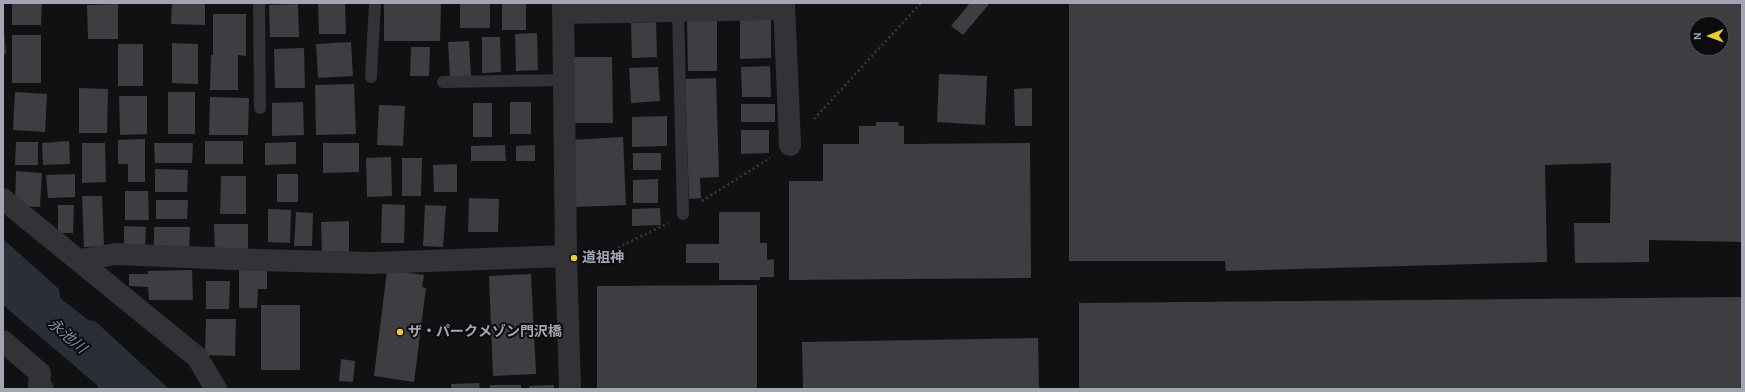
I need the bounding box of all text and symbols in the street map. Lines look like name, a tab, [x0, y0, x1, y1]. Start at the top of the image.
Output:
north arrow	[1689, 16, 1729, 56]
text: N	[1692, 32, 1703, 40]
place label: 道祖神	[582, 250, 624, 266]
marker: 道祖神	[569, 253, 579, 263]
water label: 永池川	[44, 314, 90, 358]
place label: ザ・パークメゾン門沢橋	[408, 324, 562, 340]
marker: ザ・パークメゾン門沢橋	[395, 327, 405, 337]

